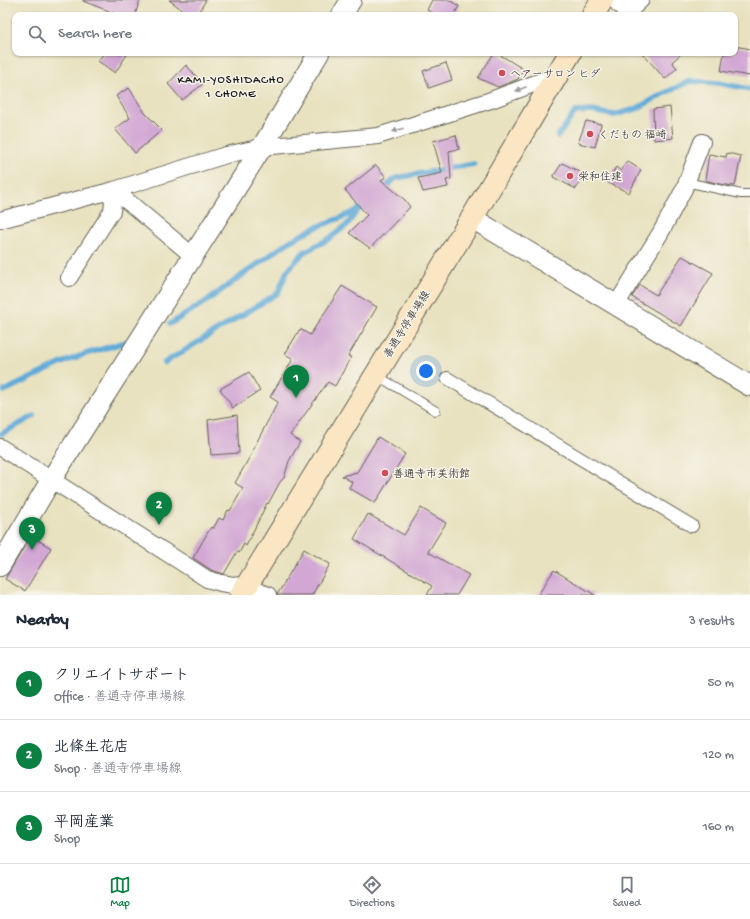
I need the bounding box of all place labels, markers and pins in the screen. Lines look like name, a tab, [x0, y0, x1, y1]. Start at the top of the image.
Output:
marker: ヘアーサロン ヒダ	[497, 68, 507, 78]
place label: ヘアーサロン ヒダ	[510, 68, 601, 81]
marker: くだもの 福崎	[585, 129, 595, 139]
place label: くだもの 福崎	[598, 129, 667, 142]
marker: 栄和住建	[565, 171, 575, 181]
place label: 栄和住建	[578, 171, 622, 184]
pin: 1	[283, 365, 309, 398]
marker: 善通寺市美術館	[380, 468, 390, 478]
place label: 善通寺市美術館	[393, 468, 470, 481]
pin: 2	[146, 492, 172, 525]
pin: 3	[19, 517, 45, 550]

